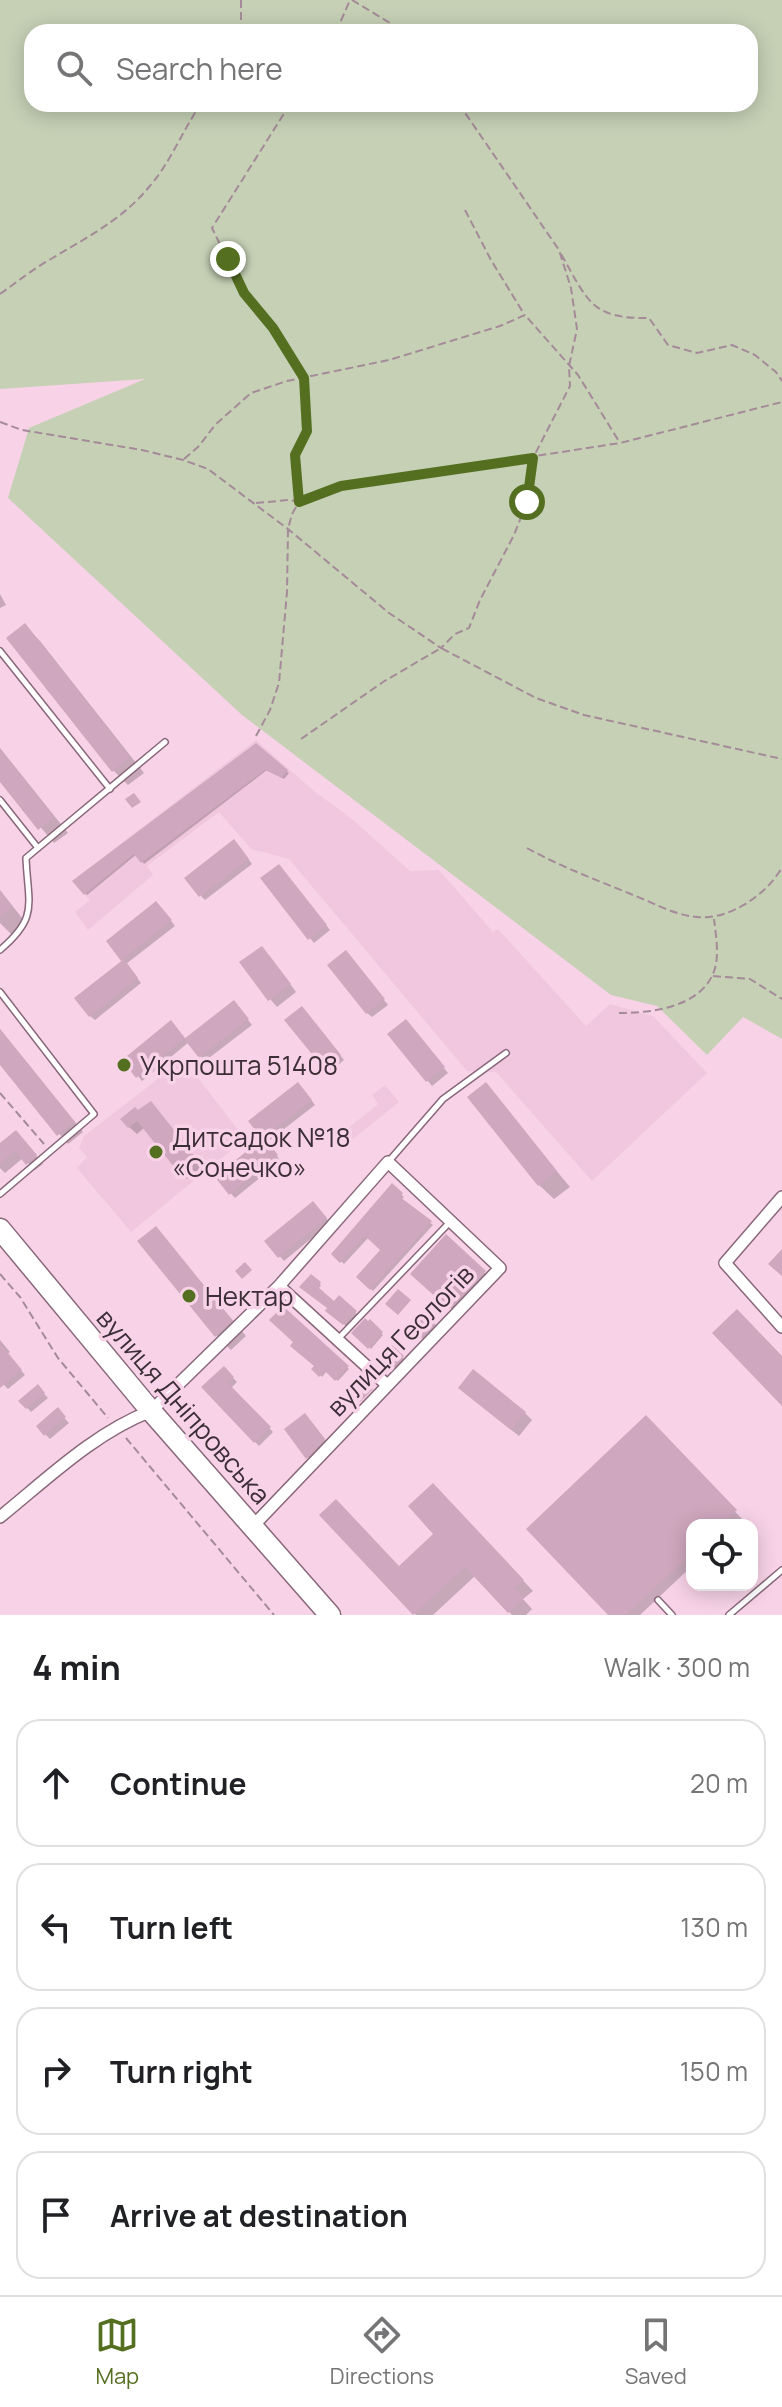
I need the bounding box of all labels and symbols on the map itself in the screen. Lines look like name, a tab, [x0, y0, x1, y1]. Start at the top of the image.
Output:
route end	[210, 241, 246, 277]
route start	[509, 484, 545, 520]
place label: Укрпошта 51408	[140, 1047, 338, 1083]
marker: Укрпошта 51408	[115, 1056, 133, 1074]
place label: Дитсадок №18 «Сонечко»	[172, 1119, 351, 1185]
marker: Дитсадок №18 «Сонечко»	[147, 1143, 165, 1161]
street label: вулиця Геологів	[318, 1256, 482, 1424]
place label: Нектар	[205, 1278, 293, 1314]
marker: Нектар	[180, 1287, 198, 1305]
street label: вулиця Дніпровська	[89, 1301, 279, 1511]

